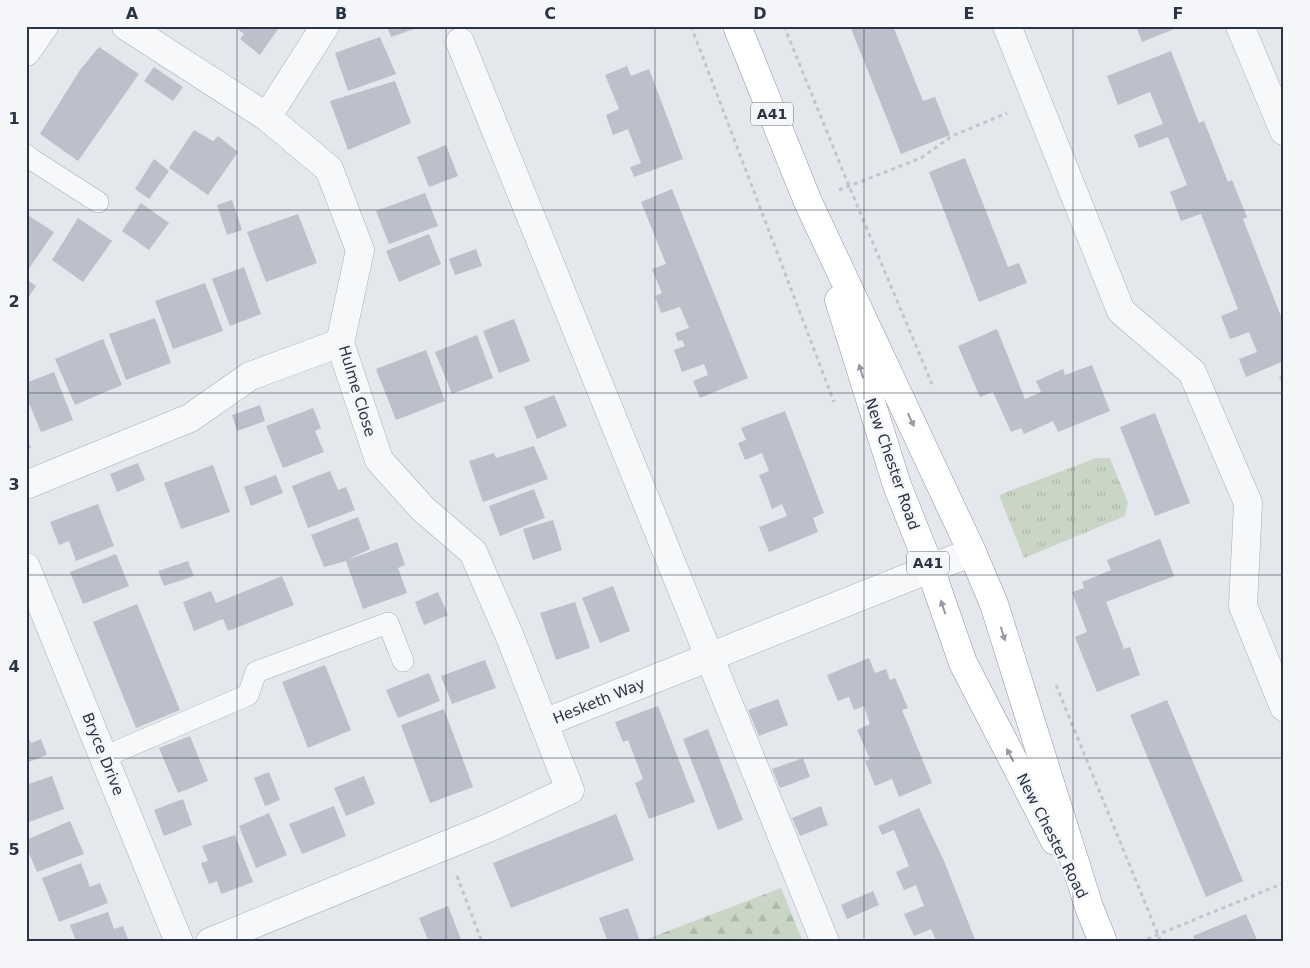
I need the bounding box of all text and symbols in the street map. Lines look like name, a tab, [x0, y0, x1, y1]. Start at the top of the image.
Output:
text: A	[126, 4, 139, 23]
text: B	[335, 4, 347, 23]
text: C	[544, 4, 556, 23]
text: D	[753, 4, 767, 23]
text: E	[964, 4, 974, 23]
text: F	[1173, 4, 1183, 23]
road number: A41	[751, 102, 793, 126]
text: 1	[8, 109, 20, 128]
text: 2	[8, 292, 20, 311]
street label: Hulme Close	[335, 343, 379, 439]
one-way arrow	[857, 364, 864, 379]
street label: New Chester Road	[861, 396, 923, 532]
one-way arrow	[907, 413, 915, 428]
text: 3	[8, 475, 20, 494]
road number: A41	[907, 552, 949, 574]
one-way arrow	[939, 600, 947, 615]
one-way arrow	[1000, 626, 1007, 641]
text: 4	[8, 657, 20, 676]
street label: Hesketh Way	[550, 674, 648, 728]
street label: Bryce Drive	[78, 710, 128, 798]
one-way arrow	[1006, 748, 1014, 762]
street label: New Chester Road	[1013, 770, 1091, 902]
text: 5	[8, 840, 20, 859]

